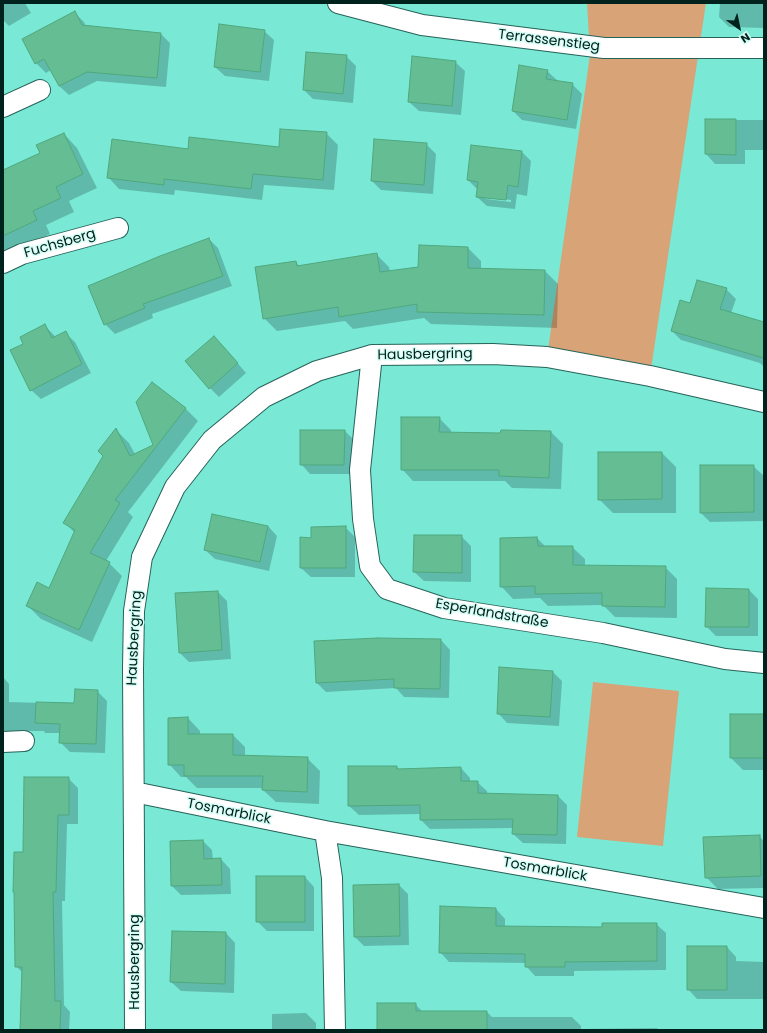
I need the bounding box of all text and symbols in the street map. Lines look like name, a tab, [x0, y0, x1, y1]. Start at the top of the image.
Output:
north arrow	[719, 8, 759, 48]
street label: Terrassenstieg	[497, 26, 601, 56]
text: N	[738, 29, 753, 47]
street label: Fuchsberg	[22, 226, 98, 262]
street label: Hausbergring	[377, 346, 473, 364]
street label: Hausbergring	[124, 590, 146, 686]
street label: Esperlandstraße	[434, 596, 550, 632]
street label: Tosmarblick	[186, 796, 272, 828]
street label: Tosmarblick	[502, 854, 588, 886]
street label: Hausbergring	[127, 914, 143, 1010]

